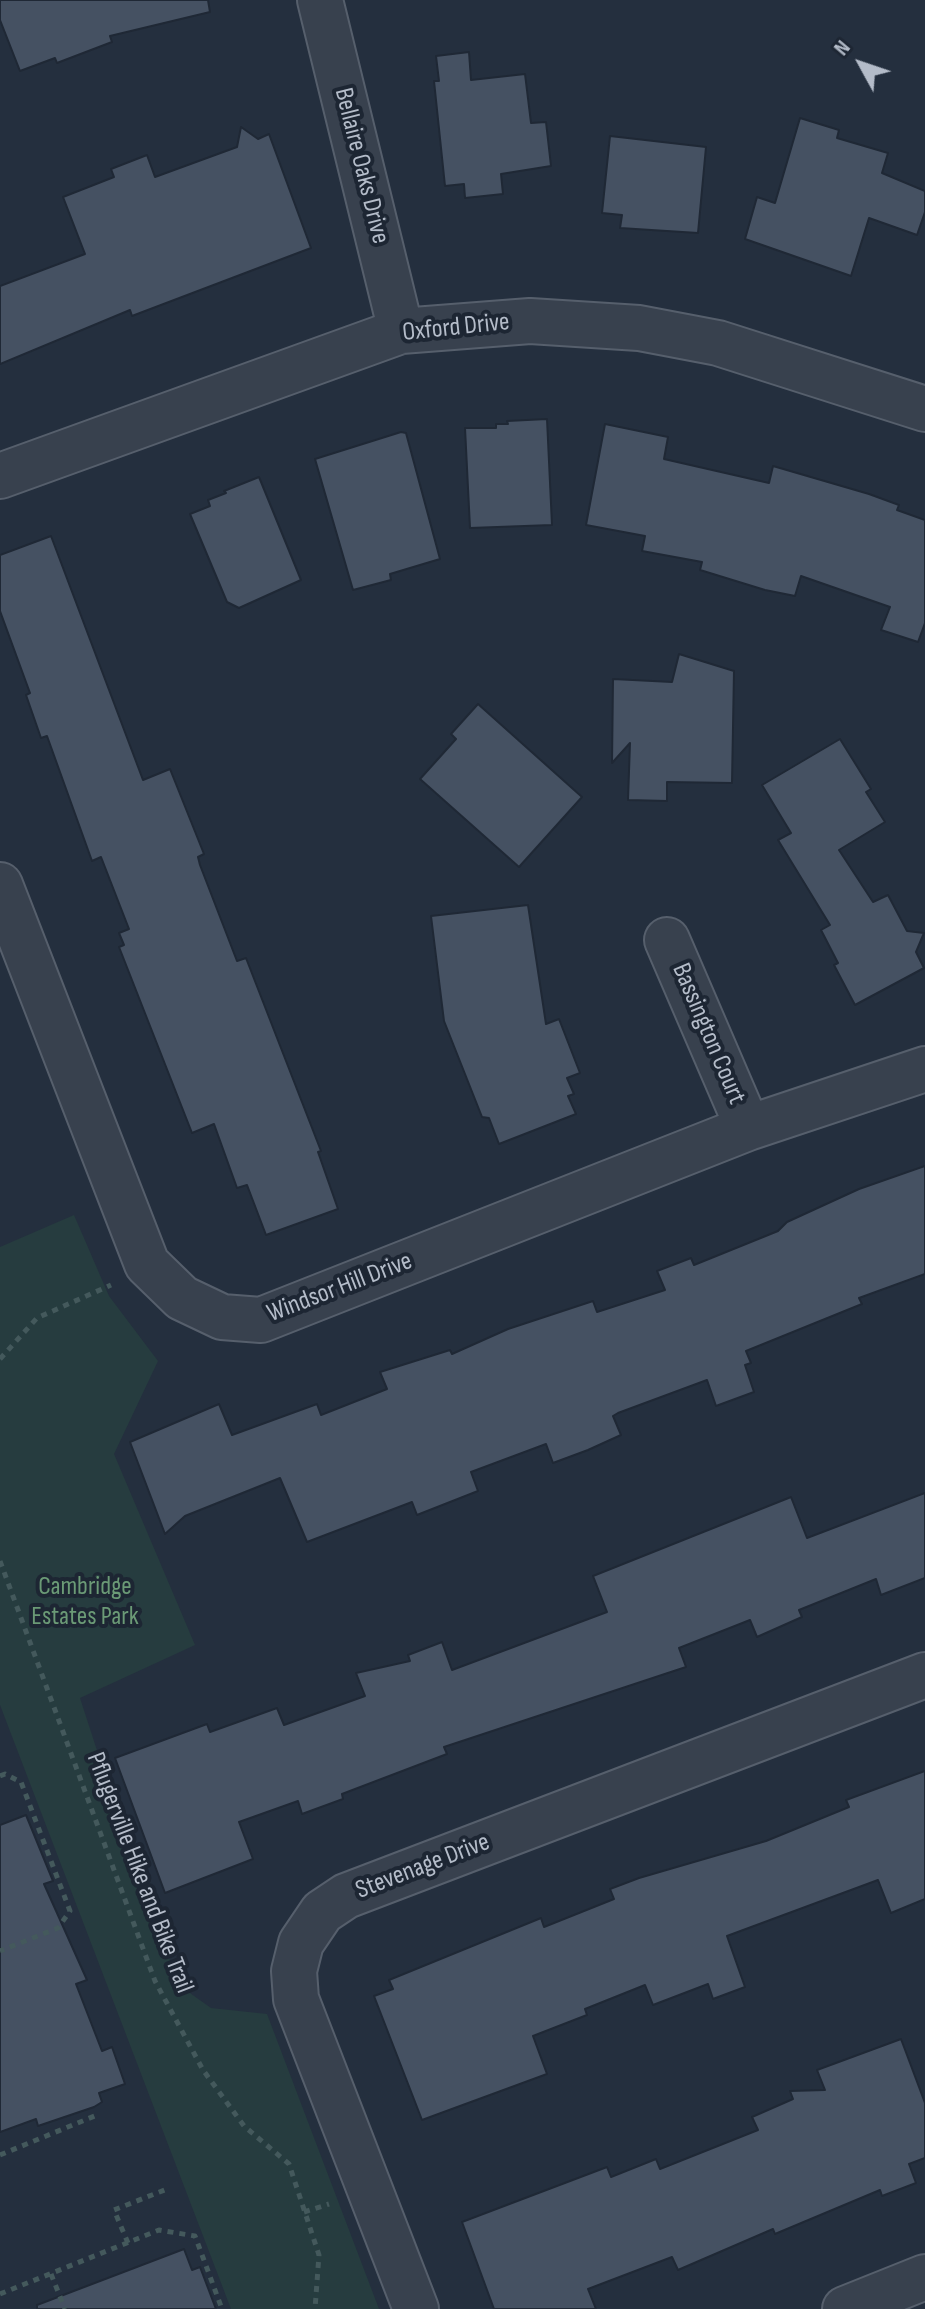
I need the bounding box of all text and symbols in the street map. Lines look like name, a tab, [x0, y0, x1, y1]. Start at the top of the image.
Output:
north arrow	[821, 24, 901, 104]
text: N	[828, 35, 856, 61]
street label: Bellaire Oaks Drive	[327, 85, 395, 247]
street label: Oxford Drive	[401, 307, 511, 349]
street label: Bassington Court	[664, 959, 752, 1109]
street label: Windsor Hill Drive	[263, 1246, 417, 1330]
park label: Cambridge Estates Park	[31, 1571, 139, 1632]
street label: Pflugerville Hike and Bike Trail	[79, 1748, 199, 1998]
street label: Stevenage Drive	[352, 1827, 494, 1907]

